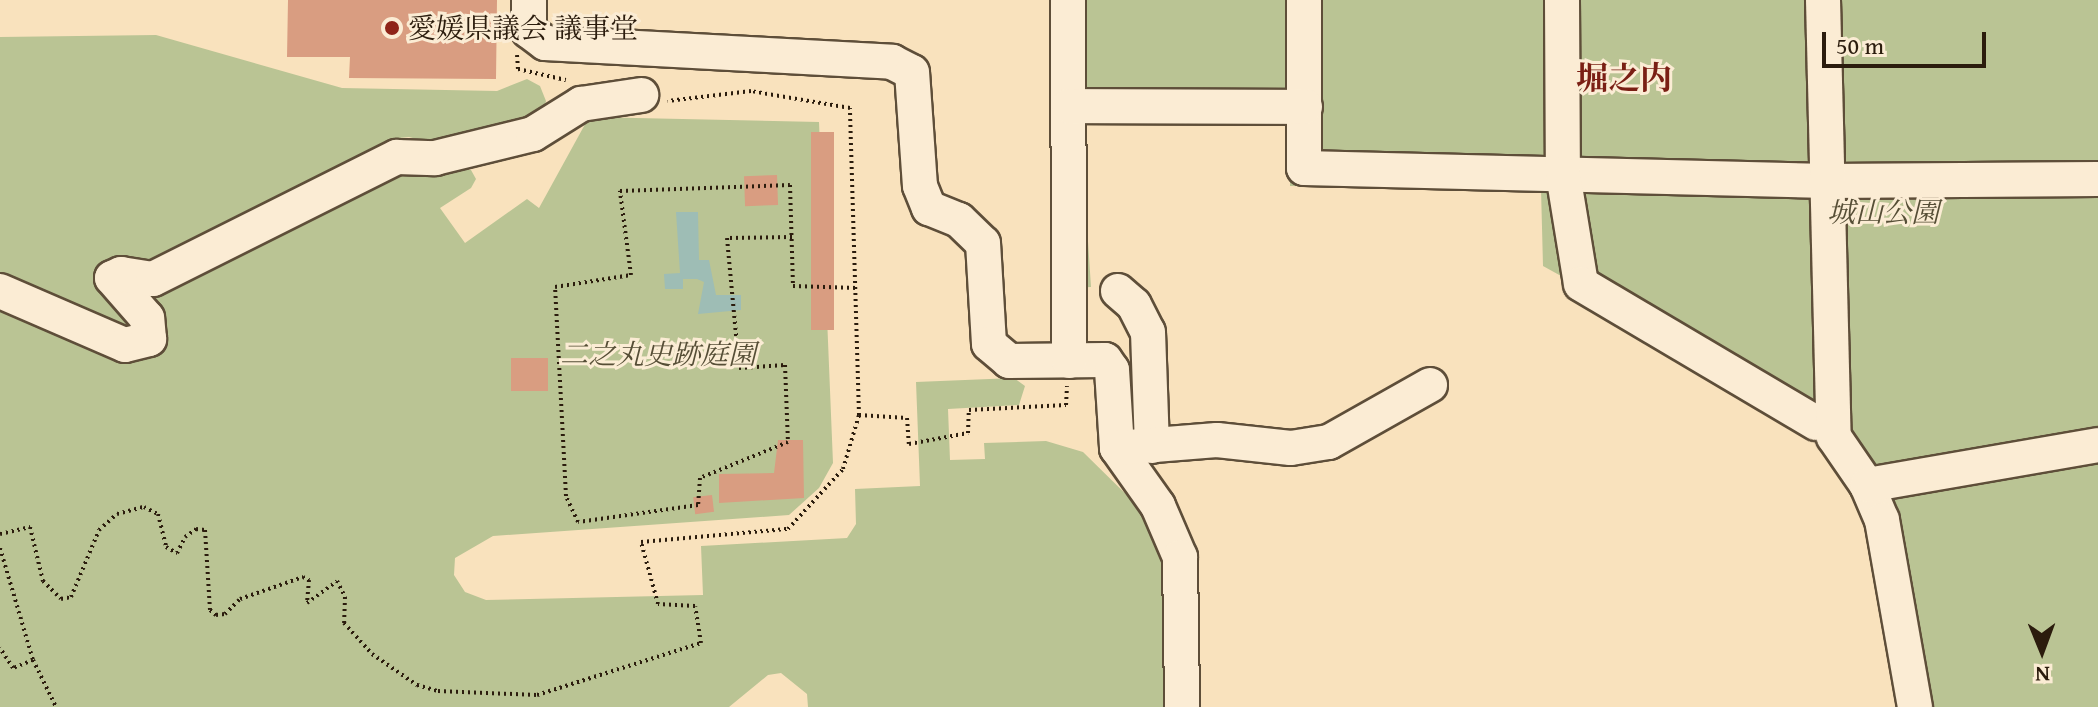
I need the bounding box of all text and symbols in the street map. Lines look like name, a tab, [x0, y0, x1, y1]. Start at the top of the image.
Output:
place label: 愛媛県議会 議事堂	[408, 11, 638, 45]
scale bar	[1826, 16, 1990, 66]
marker: 愛媛県議会 議事堂	[383, 19, 401, 37]
text: 50 m	[1836, 28, 1884, 63]
district label: 堀之内	[1576, 59, 1672, 97]
park label: 城山公園	[1827, 195, 1939, 229]
park label: 二之丸史跡庭園	[560, 337, 756, 371]
north arrow	[2002, 611, 2082, 691]
text: N	[2035, 659, 2050, 691]

